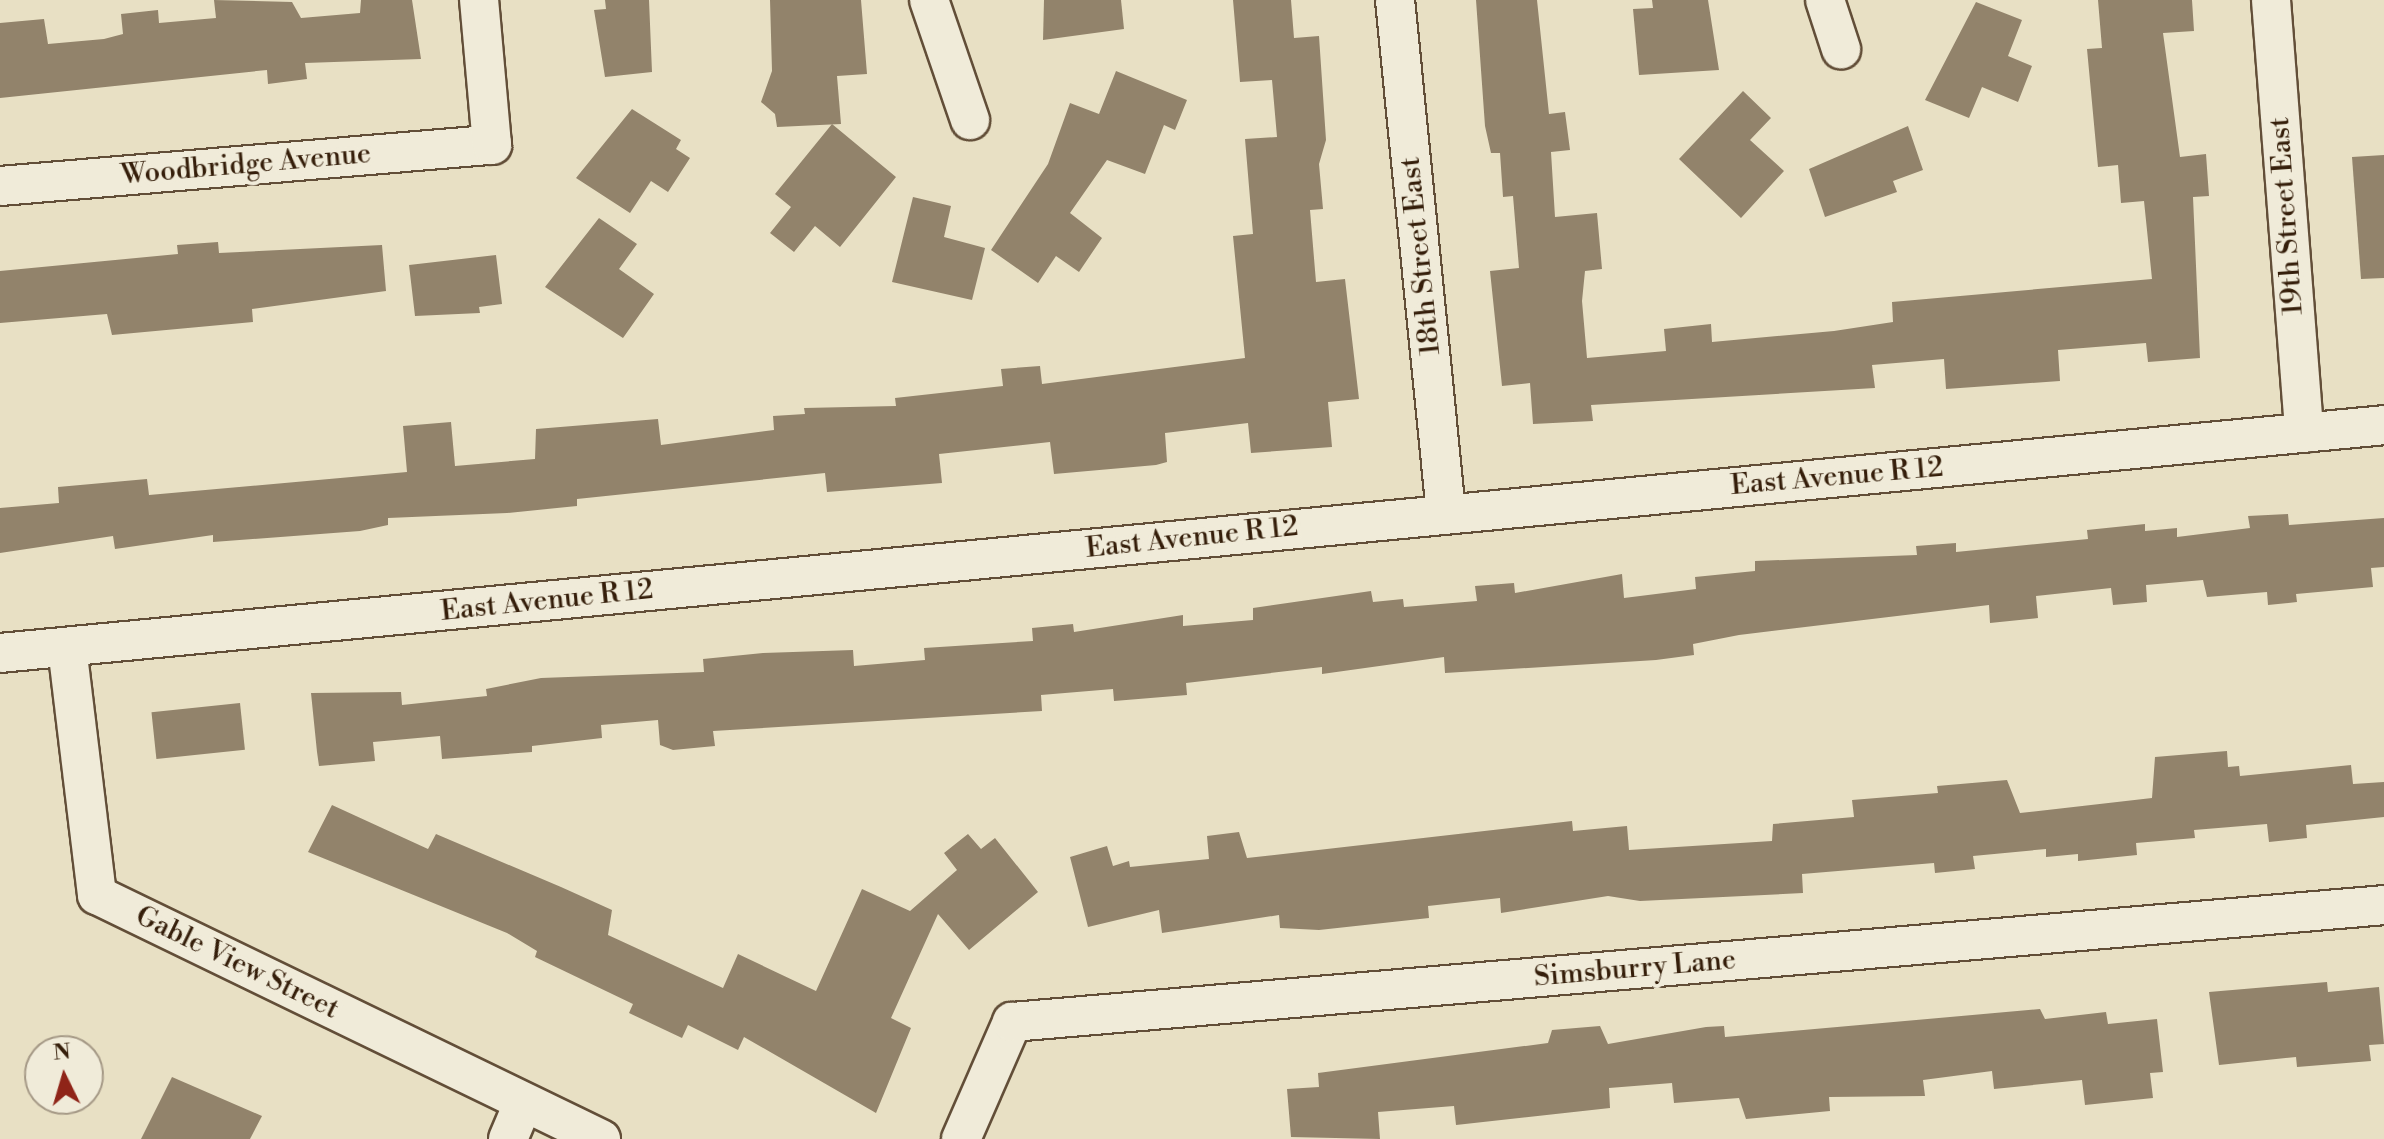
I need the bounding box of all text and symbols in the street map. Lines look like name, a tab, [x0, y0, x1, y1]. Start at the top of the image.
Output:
street label: 19th Street East	[2263, 116, 2311, 316]
street label: Woodbridge Avenue	[120, 137, 372, 193]
street label: 18th Street East	[1394, 155, 1448, 357]
street label: East Avenue R 12	[1729, 451, 1945, 503]
street label: East Avenue R 12	[1084, 510, 1300, 566]
street label: East Avenue R 12	[439, 573, 655, 629]
street label: Gable View Street	[130, 899, 344, 1027]
street label: Simsburry Lane	[1533, 943, 1737, 995]
north arrow	[24, 1035, 104, 1115]
text: N	[52, 1038, 72, 1067]

